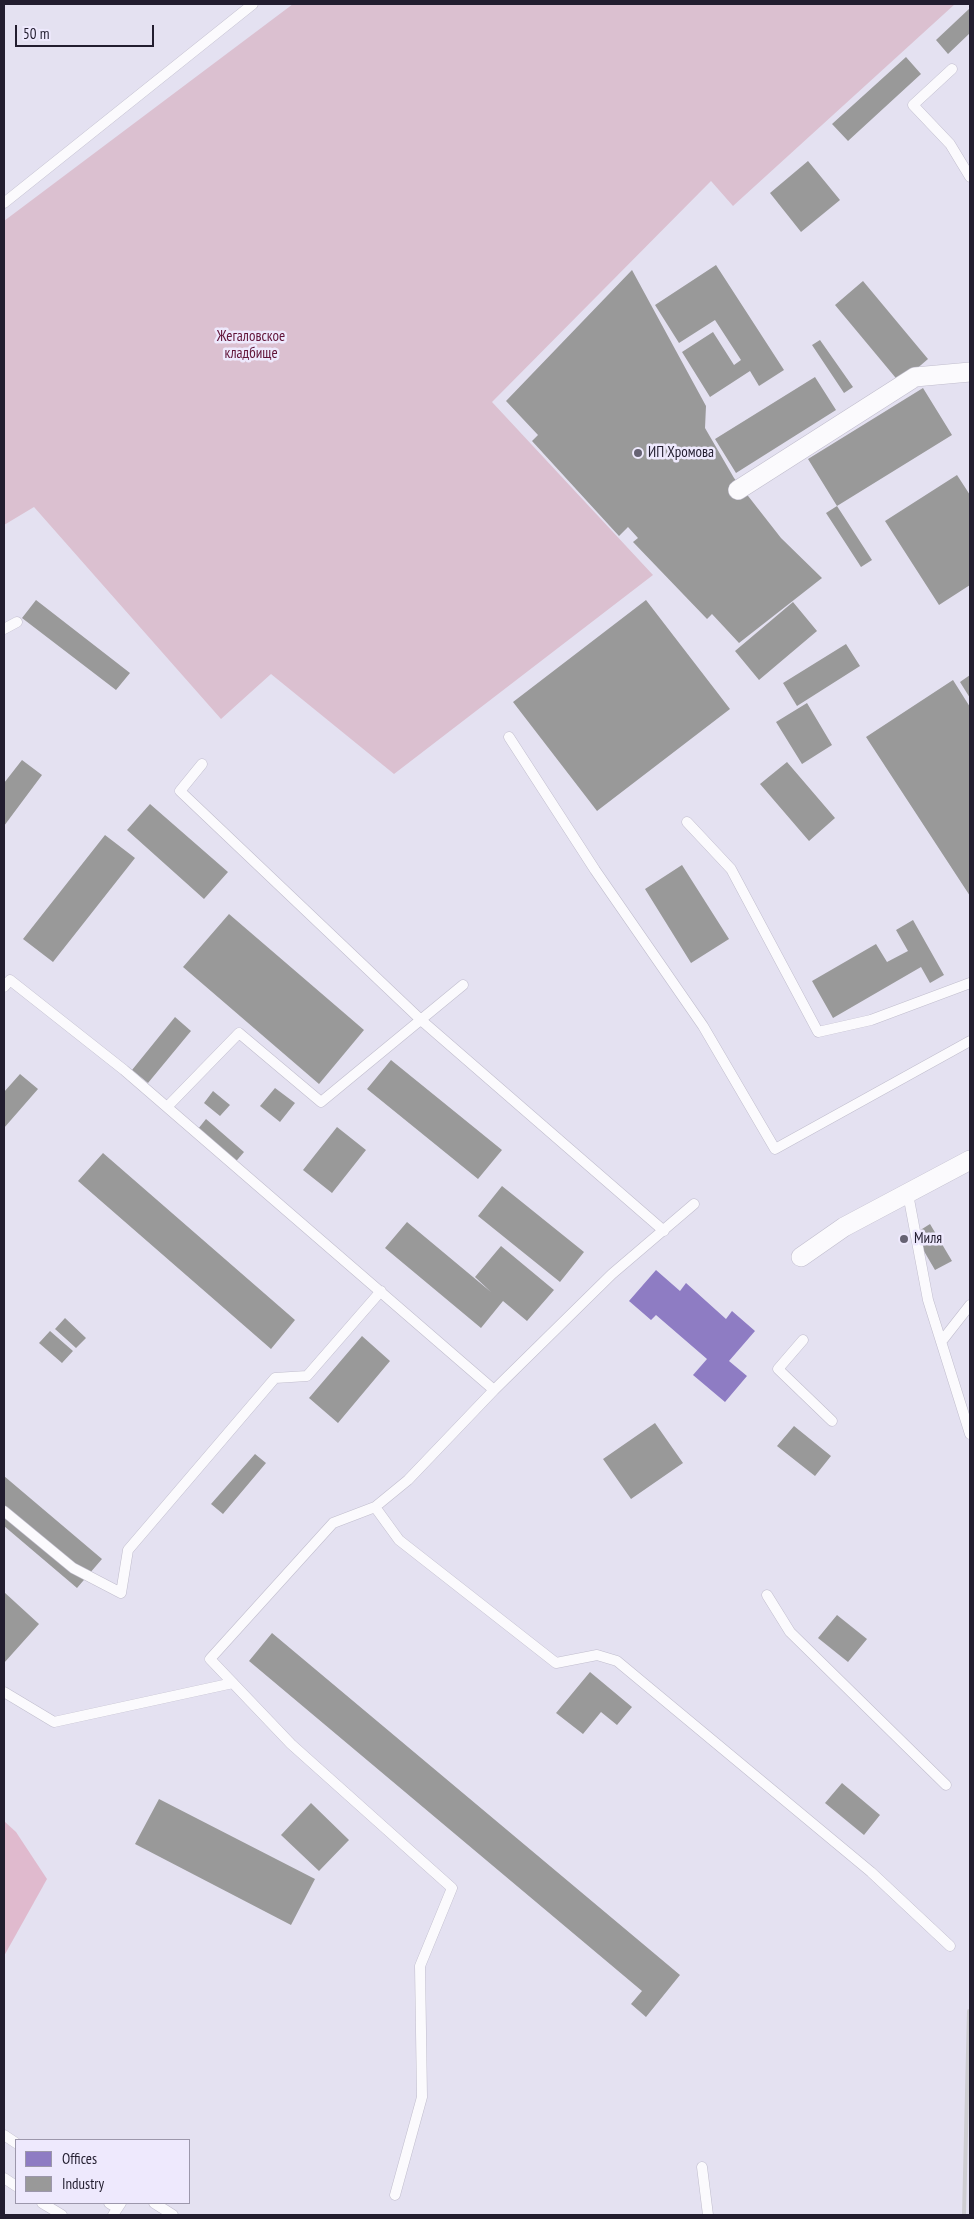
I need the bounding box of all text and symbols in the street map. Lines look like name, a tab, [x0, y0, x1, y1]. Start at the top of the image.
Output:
scale bar	[18, 15, 156, 47]
text: 50 m	[23, 24, 49, 43]
park label: Жегаловское кладбище	[217, 328, 285, 363]
place label: ИП Хромова	[648, 444, 714, 462]
marker: ИП Хромова	[632, 447, 644, 459]
place label: Миля	[914, 1230, 942, 1248]
marker: Миля	[898, 1233, 910, 1245]
legend	[15, 2139, 190, 2204]
text: Offices	[62, 2149, 97, 2168]
text: Industry	[62, 2174, 104, 2193]

